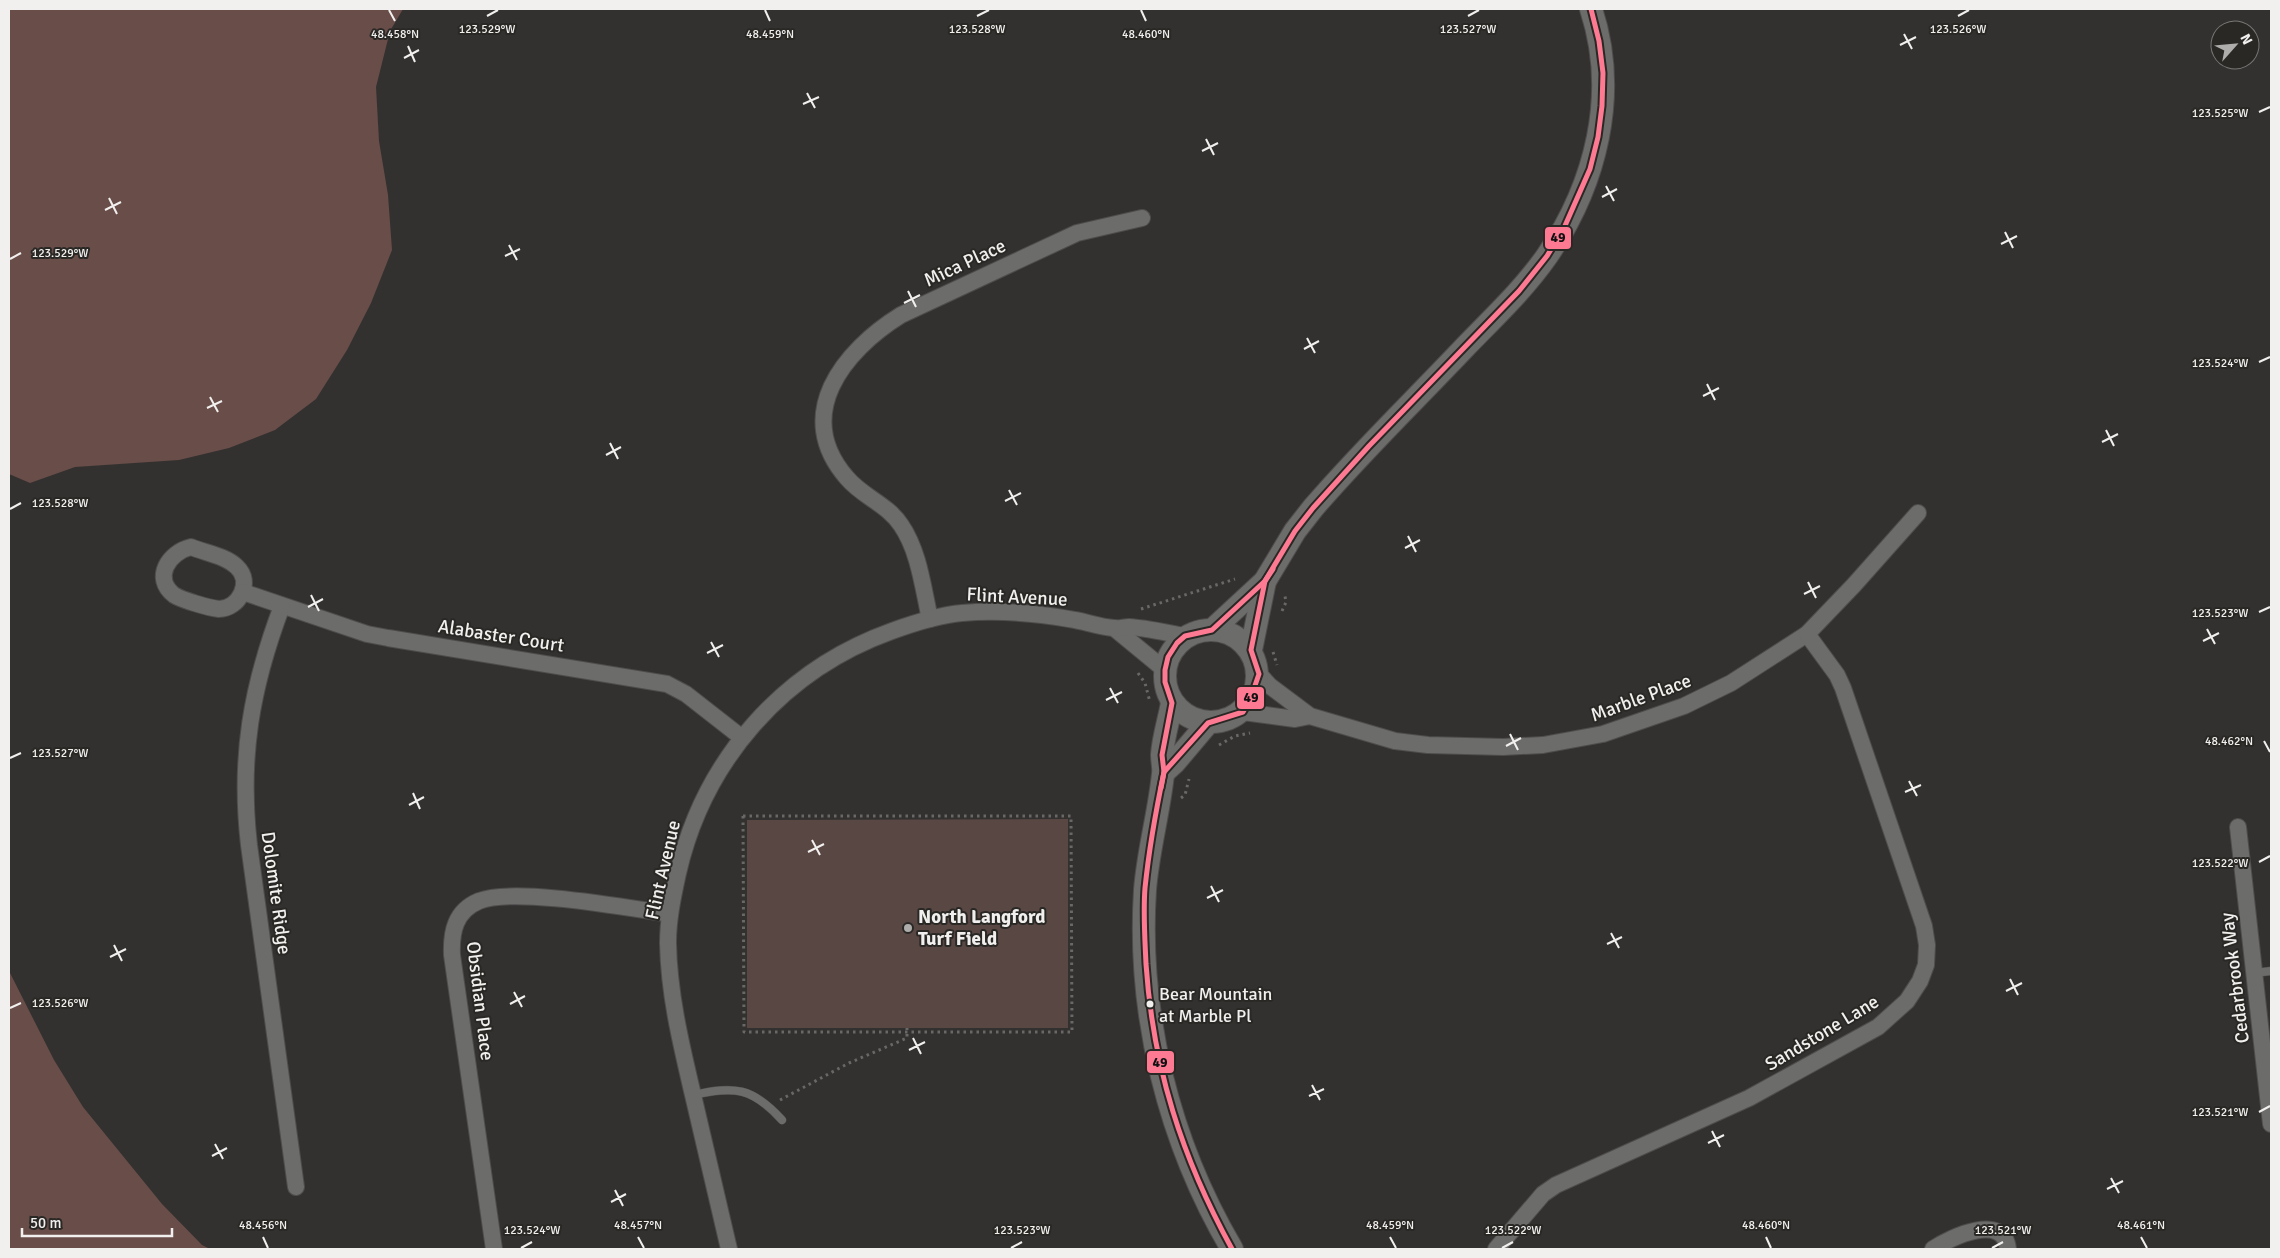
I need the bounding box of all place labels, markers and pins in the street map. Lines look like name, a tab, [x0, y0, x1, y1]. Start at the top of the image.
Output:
place label: North Langford Turf Field	[918, 905, 1046, 951]
marker: North Langford Turf Field	[902, 922, 914, 934]
place label: Bear Mountain at Marble Pl	[1159, 983, 1272, 1027]
marker: Bear Mountain at Marble Pl	[1145, 999, 1155, 1009]

